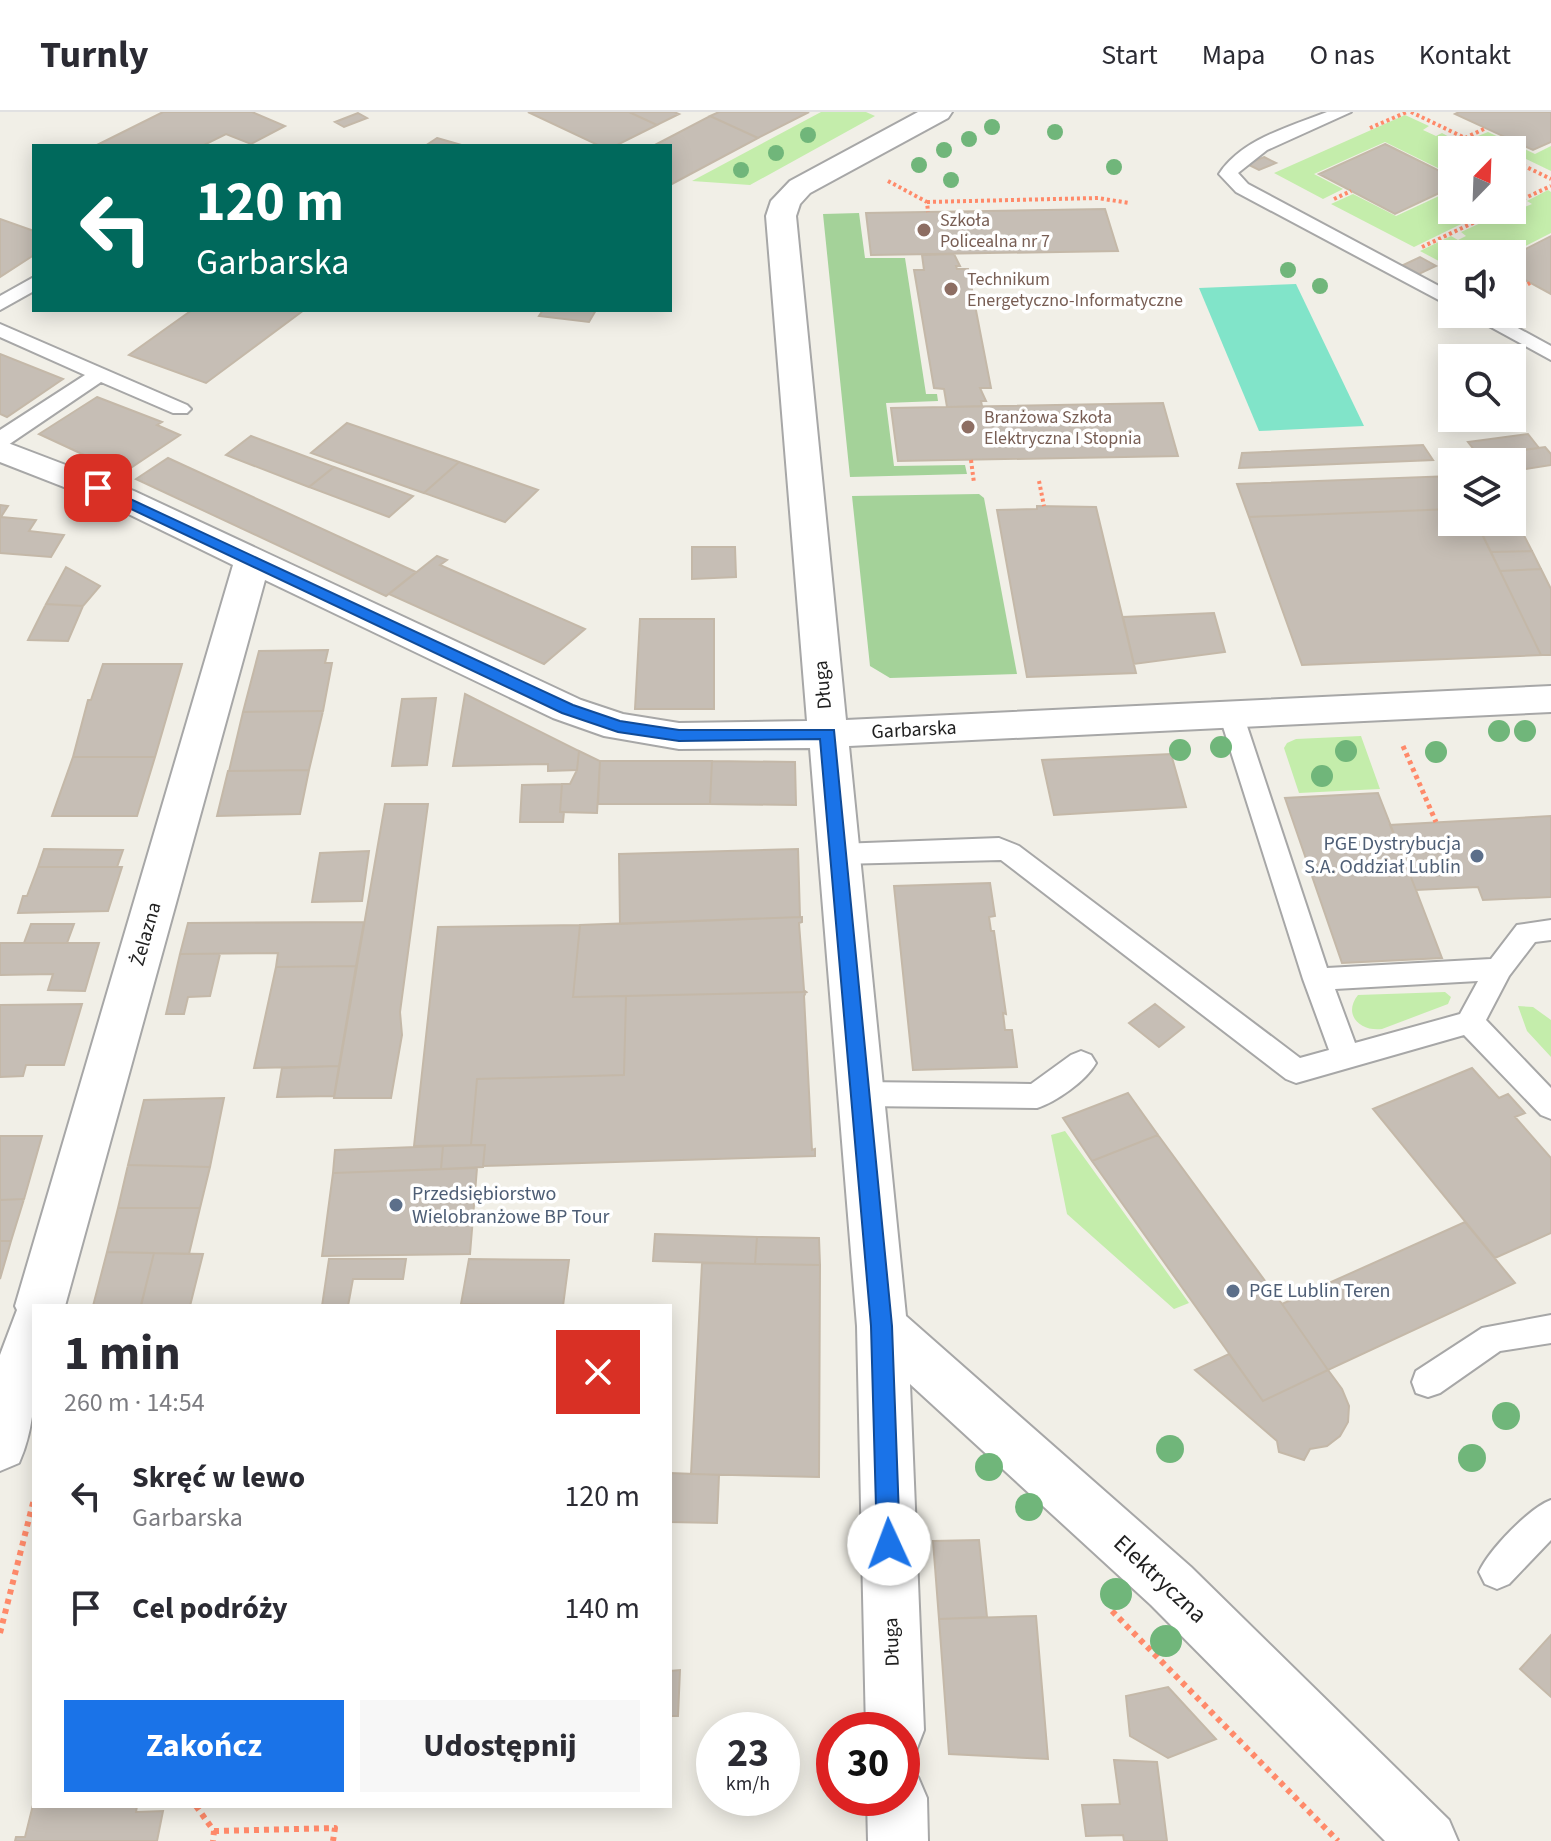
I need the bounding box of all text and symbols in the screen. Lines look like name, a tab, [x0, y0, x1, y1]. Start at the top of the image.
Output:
text: Turnly	[40, 28, 149, 82]
text: Start	[1101, 35, 1158, 75]
text: Mapa	[1202, 35, 1265, 75]
text: O nas	[1309, 35, 1375, 75]
text: Kontakt	[1419, 35, 1511, 75]
north arrow	[1438, 136, 1526, 224]
map controls	[1438, 136, 1526, 536]
text: 120 m	[196, 163, 344, 242]
icon: left	[64, 176, 168, 280]
place label: Szkoła Policealna nr 7	[940, 208, 1050, 254]
marker: Szkoła Policealna nr 7	[915, 221, 933, 239]
text: Garbarska	[196, 237, 349, 288]
button: sound	[1438, 240, 1526, 328]
place label: Technikum Energetyczno-Informatyczne	[967, 267, 1183, 313]
marker: Technikum Energetyczno-Informatyczne	[942, 280, 960, 298]
button: search	[1438, 344, 1526, 432]
place label: Branżowa Szkoła Elektryczna I Stopnia	[984, 405, 1142, 451]
marker: Branżowa Szkoła Elektryczna I Stopnia	[959, 418, 977, 436]
button: layers	[1438, 448, 1526, 536]
pin	[64, 454, 132, 522]
icon: arrive	[76, 466, 120, 510]
street label: Długa	[807, 659, 839, 711]
street label: Garbarska	[871, 714, 957, 746]
place label: PGE Dystrybucja S.A. Oddział Lublin	[1304, 830, 1461, 881]
marker: PGE Dystrybucja S.A. Oddział Lublin	[1468, 847, 1486, 865]
street label: Żelazna	[124, 899, 168, 969]
place label: Przedsiębiorstwo Wielobranżowe BP Tour	[412, 1180, 610, 1231]
marker: Przedsiębiorstwo Wielobranżowe BP Tour	[387, 1196, 405, 1214]
place label: PGE Lublin Teren	[1249, 1277, 1391, 1305]
marker: PGE Lublin Teren	[1224, 1282, 1242, 1300]
text: 1 min	[64, 1320, 181, 1388]
button: close	[556, 1330, 640, 1414]
text: 260 m · 14:54	[64, 1384, 205, 1421]
text: Skręć w lewo	[132, 1456, 305, 1499]
icon: left	[64, 1474, 108, 1518]
text: 120 m	[564, 1475, 640, 1518]
text: Garbarska	[132, 1499, 243, 1536]
position arrow	[847, 1502, 931, 1586]
street label: Elektryczna	[1105, 1526, 1215, 1632]
icon: arrive	[64, 1586, 108, 1630]
text: Cel podróży	[132, 1587, 288, 1630]
text: 140 m	[564, 1587, 640, 1630]
street label: Długa	[877, 1617, 907, 1667]
button: Zakończ	[64, 1700, 344, 1792]
button: Udostępnij	[360, 1700, 640, 1792]
speed limit sign: 30	[816, 1712, 920, 1816]
text: 23	[727, 1725, 769, 1782]
text: km/h	[726, 1770, 770, 1798]

